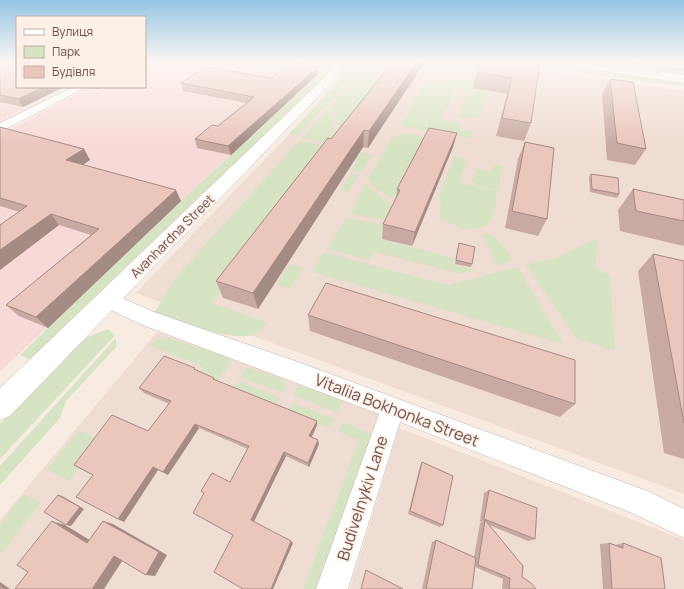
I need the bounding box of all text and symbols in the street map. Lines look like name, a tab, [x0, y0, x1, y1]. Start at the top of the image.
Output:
legend	[16, 16, 146, 88]
text: Вулиця	[52, 23, 93, 40]
text: Парк	[52, 43, 81, 60]
text: Будівля	[52, 63, 95, 80]
street label: Avanhardna Street	[126, 190, 218, 282]
street label: Vitaliia Bokhonka Street	[312, 368, 482, 452]
street label: Budivelnykiv Lane	[331, 433, 393, 563]

